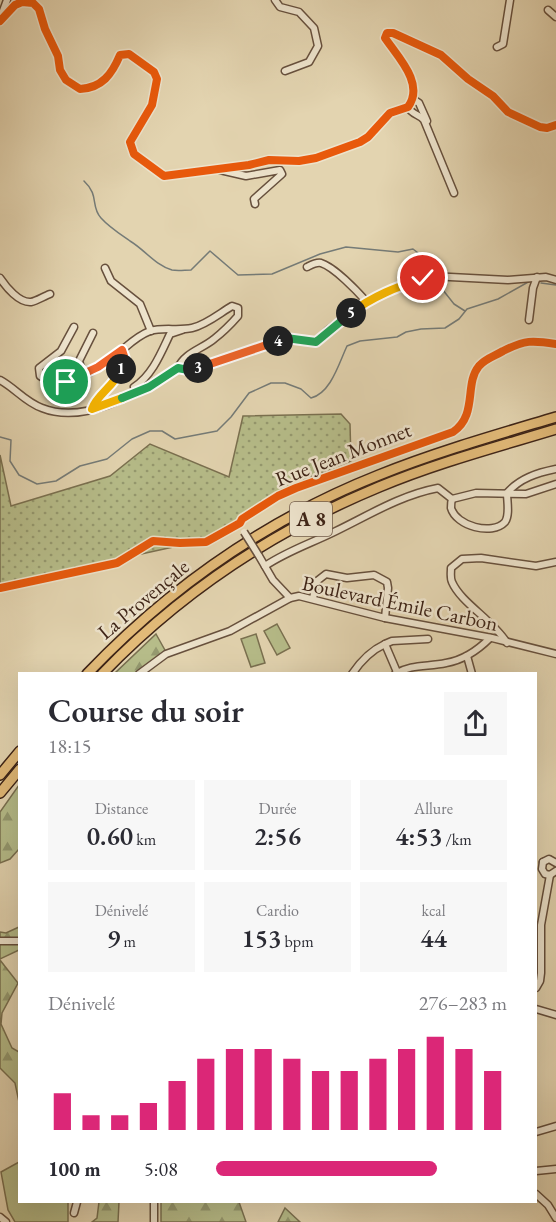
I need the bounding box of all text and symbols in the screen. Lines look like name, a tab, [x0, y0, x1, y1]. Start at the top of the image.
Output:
pin	[397, 252, 448, 303]
icon: check	[406, 261, 439, 294]
pin: 5	[336, 298, 366, 328]
text: 5	[347, 302, 355, 323]
pin: 4	[263, 326, 293, 356]
text: 4	[274, 330, 282, 351]
pin: 3	[183, 353, 213, 383]
pin: 1	[106, 354, 136, 384]
pin	[40, 356, 91, 407]
text: 3	[194, 357, 202, 378]
text: 1	[117, 358, 125, 379]
icon: arrive	[49, 365, 82, 398]
street label: Rue Jean Monnet	[271, 416, 415, 492]
road number: A 8	[290, 502, 332, 536]
street label: La Provençale	[92, 553, 194, 645]
street label: Boulevard Émile Carbon	[300, 569, 500, 637]
text: Course du soir	[48, 689, 244, 732]
button: share	[444, 692, 507, 755]
text: 18:15	[48, 733, 91, 759]
text: Distance	[95, 798, 148, 819]
text: Durée	[258, 798, 297, 819]
text: Allure	[414, 798, 453, 819]
text: 0.60	[87, 819, 133, 853]
text: 2:56	[254, 819, 301, 853]
text: 4:53	[395, 819, 442, 853]
text: km	[133, 829, 156, 850]
text: /km	[442, 829, 472, 850]
text: Dénivelé	[95, 900, 148, 921]
text: Cardio	[256, 900, 299, 921]
text: kcal	[421, 900, 446, 921]
text: 9	[107, 921, 120, 955]
text: 153	[241, 921, 281, 955]
text: 44	[420, 921, 447, 955]
text: m	[120, 931, 136, 952]
text: bpm	[281, 931, 314, 952]
text: Dénivelé	[48, 990, 115, 1016]
text: 276–283 m	[419, 990, 507, 1016]
text: 100 m	[48, 1156, 101, 1182]
text: 5:08	[144, 1156, 178, 1182]

